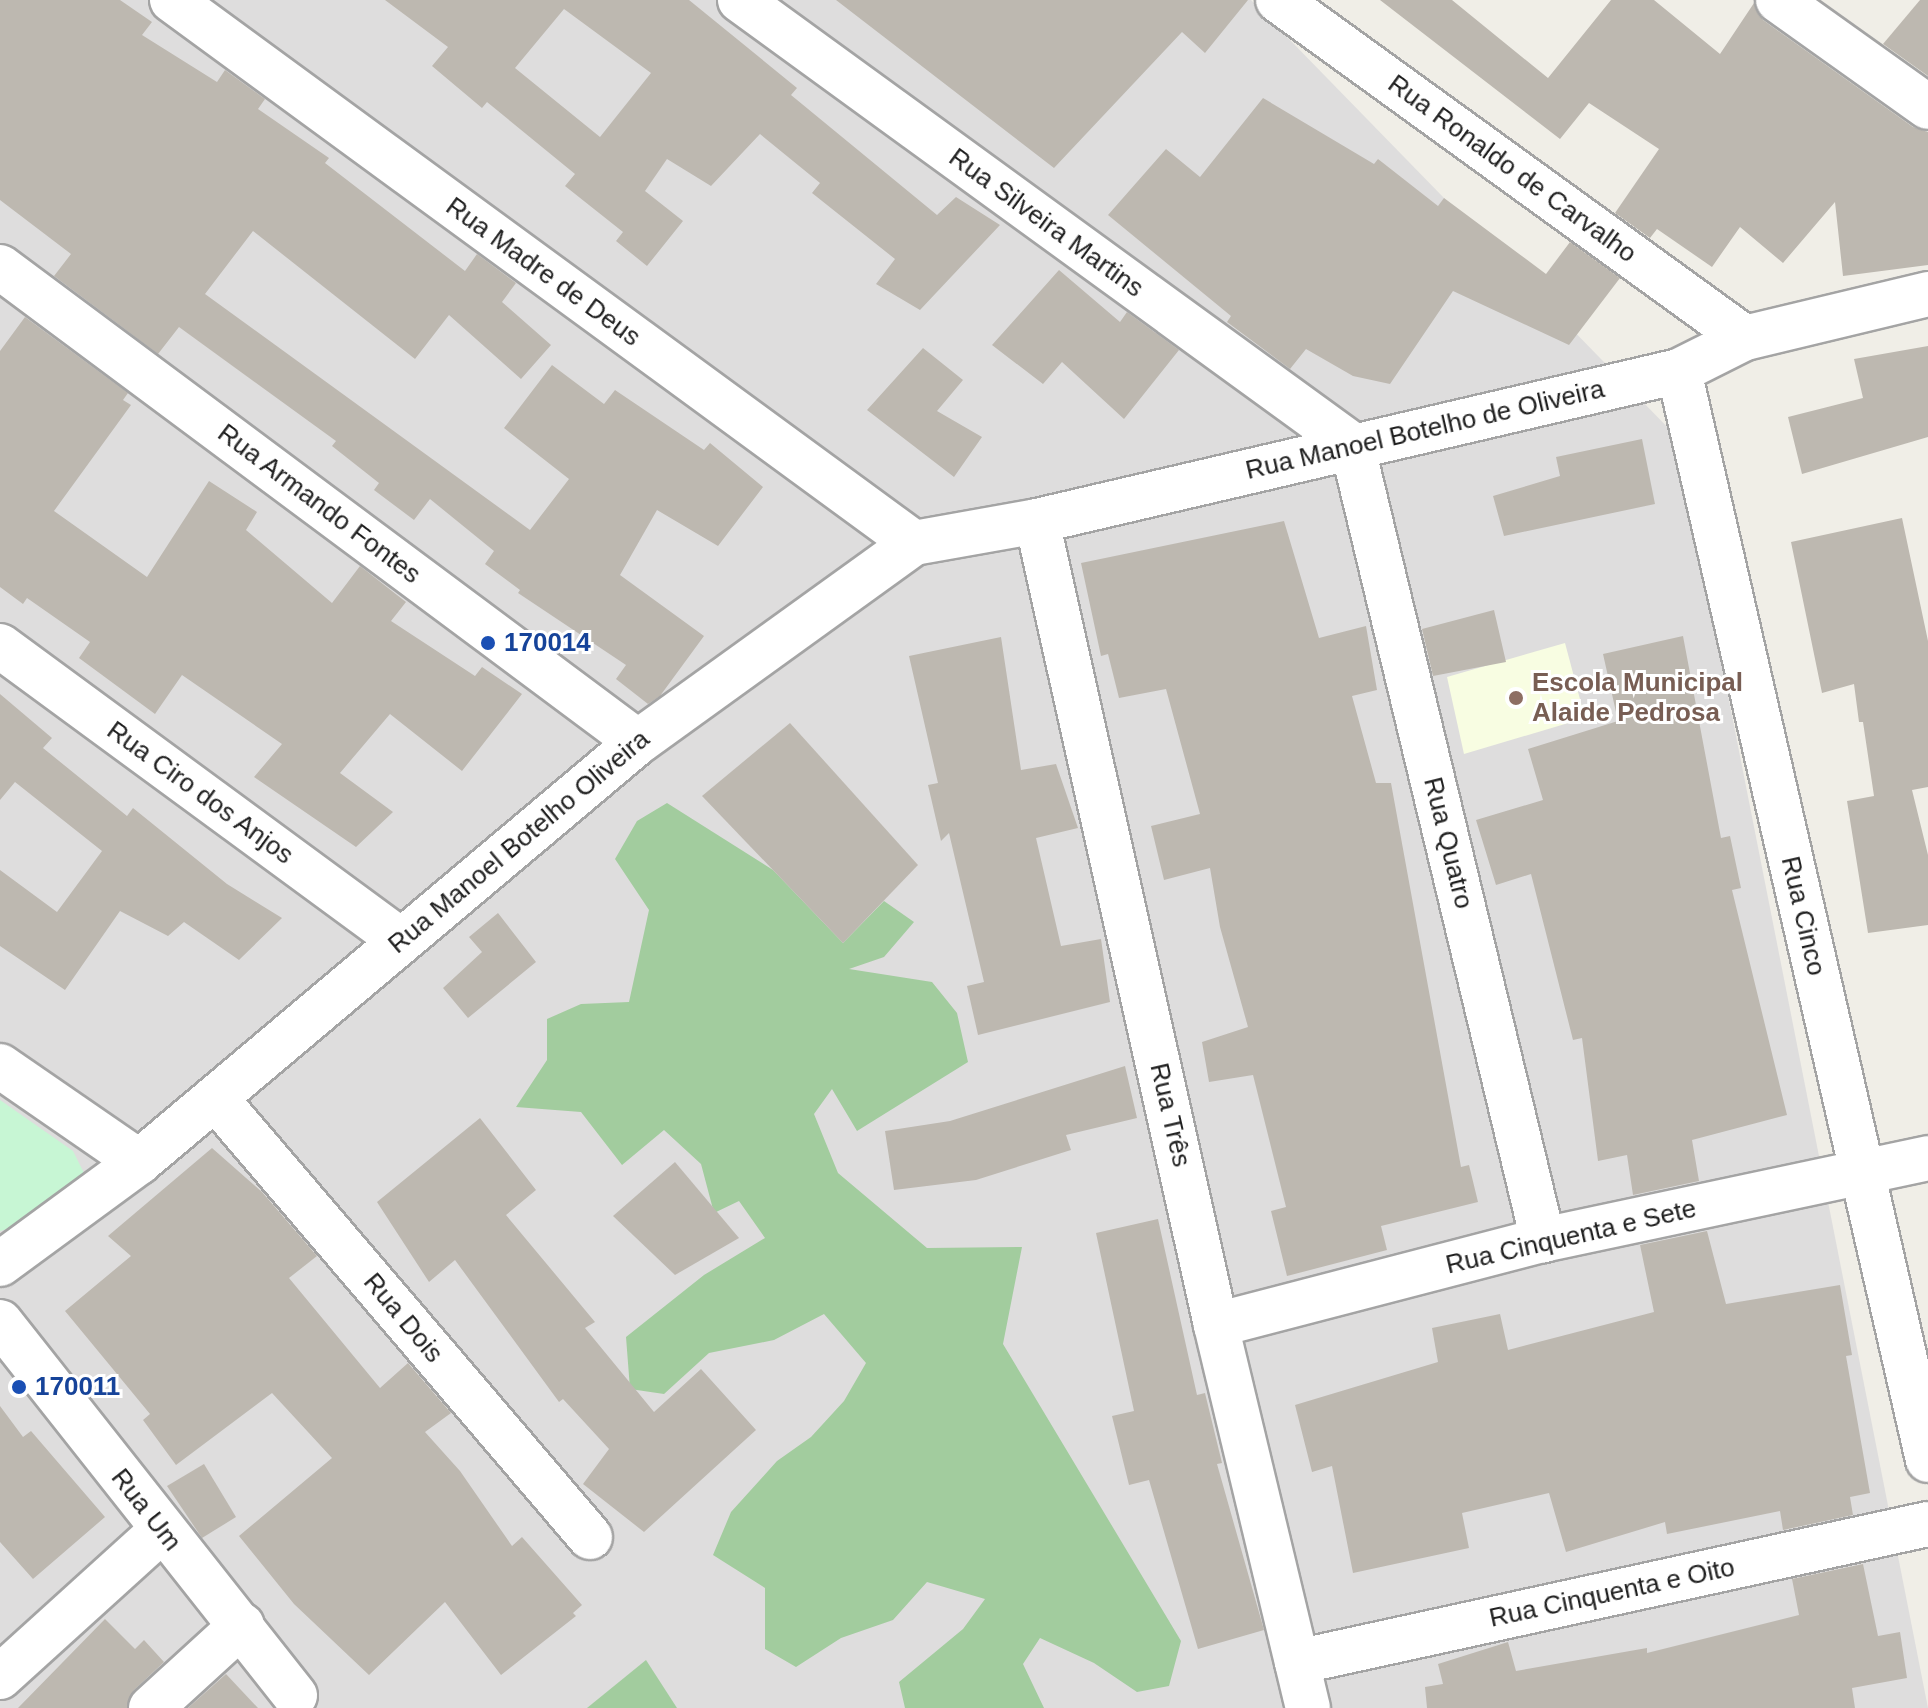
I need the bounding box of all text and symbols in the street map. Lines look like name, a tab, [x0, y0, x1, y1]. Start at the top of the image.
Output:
street label: Rua Ronaldo de Carvalho	[1382, 68, 1642, 270]
street label: Rua Silveira Martins	[943, 142, 1149, 304]
street label: Rua Madre de Deus	[440, 191, 646, 353]
street label: Rua Manoel Botelho de Oliveira	[1243, 374, 1607, 486]
street label: Rua Armando Fontes	[211, 417, 427, 591]
place label: 170014	[504, 627, 591, 659]
marker: 170014	[479, 634, 497, 652]
place label: Escola Municipal Alaide Pedrosa	[1532, 667, 1743, 728]
marker: Escola Municipal Alaide Pedrosa	[1507, 689, 1525, 707]
street label: Rua Ciro dos Anjos	[100, 715, 300, 871]
street label: Rua Manoel Botelho Oliveira	[382, 724, 656, 960]
street label: Rua Quatro	[1417, 774, 1479, 912]
street label: Rua Cinco	[1774, 853, 1832, 979]
street label: Rua Três	[1143, 1060, 1197, 1170]
street label: Rua Cinquenta e Sete	[1443, 1193, 1699, 1281]
street label: Rua Dois	[357, 1267, 449, 1369]
place label: 170011	[35, 1371, 120, 1403]
marker: 170011	[10, 1378, 28, 1396]
street label: Rua Um	[104, 1463, 188, 1557]
street label: Rua Cinquenta e Oito	[1486, 1552, 1738, 1634]

